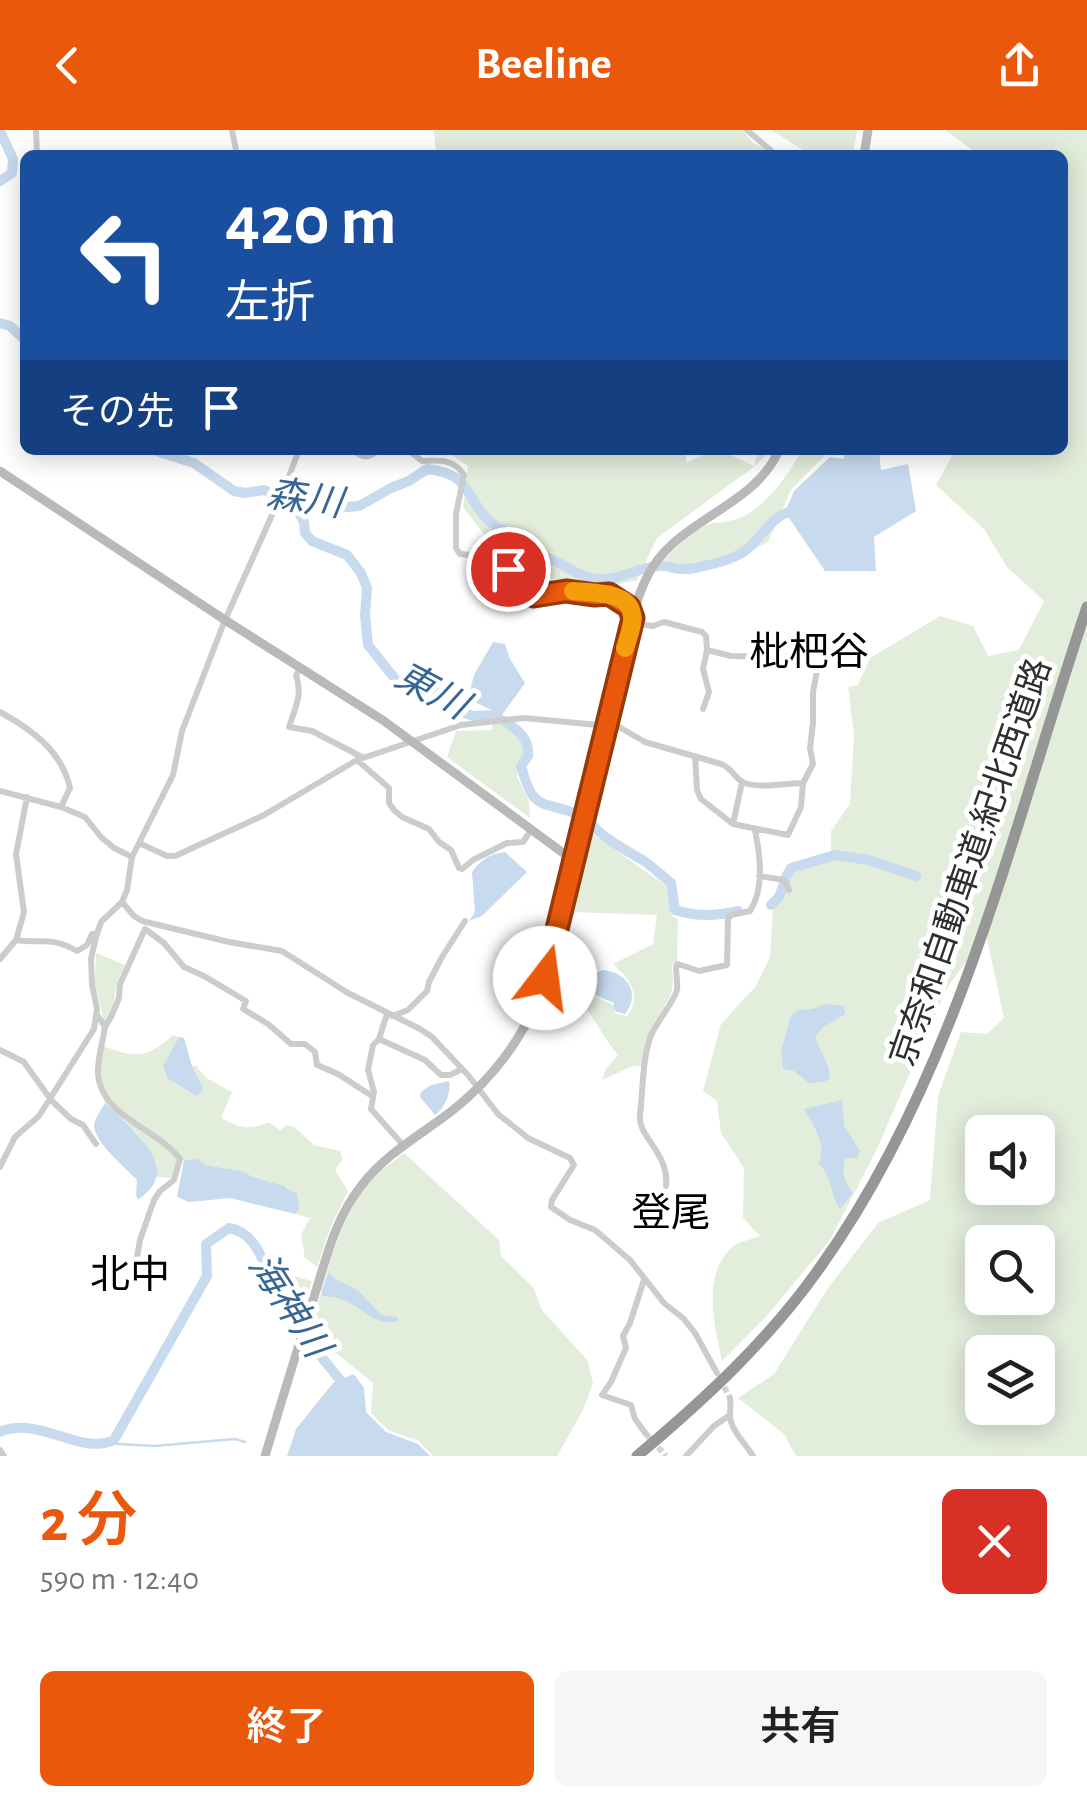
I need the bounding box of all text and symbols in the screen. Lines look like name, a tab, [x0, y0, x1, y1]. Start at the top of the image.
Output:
icon: back	[40, 38, 95, 93]
icon: share	[992, 38, 1047, 93]
text: Beeline	[475, 42, 612, 87]
text: 420 m	[225, 187, 397, 257]
icon: left	[60, 190, 190, 320]
text: 左折	[225, 281, 315, 326]
icon: arrive	[194, 380, 249, 435]
text: その先	[60, 394, 174, 432]
water label: 森川	[264, 474, 349, 525]
pin	[466, 527, 551, 612]
icon: arrive	[481, 542, 536, 597]
district label: 枇杷谷	[749, 631, 869, 673]
street label: 京奈和自動車道;紀北西道路	[883, 654, 1058, 1071]
water label: 東川	[389, 655, 478, 728]
position arrow	[493, 926, 597, 1030]
map controls	[965, 1115, 1055, 1425]
button: sound	[965, 1115, 1055, 1205]
district label: 登尾	[631, 1192, 711, 1234]
button: search	[965, 1225, 1055, 1315]
water label: 海神川	[241, 1247, 339, 1368]
district label: 北中	[90, 1254, 170, 1296]
button: layers	[965, 1335, 1055, 1425]
button: close	[942, 1489, 1047, 1594]
text: 2 分	[40, 1492, 137, 1552]
text: 590 m · 12:40	[40, 1563, 199, 1595]
button: 終了	[40, 1671, 534, 1786]
button: 共有	[554, 1671, 1047, 1786]

